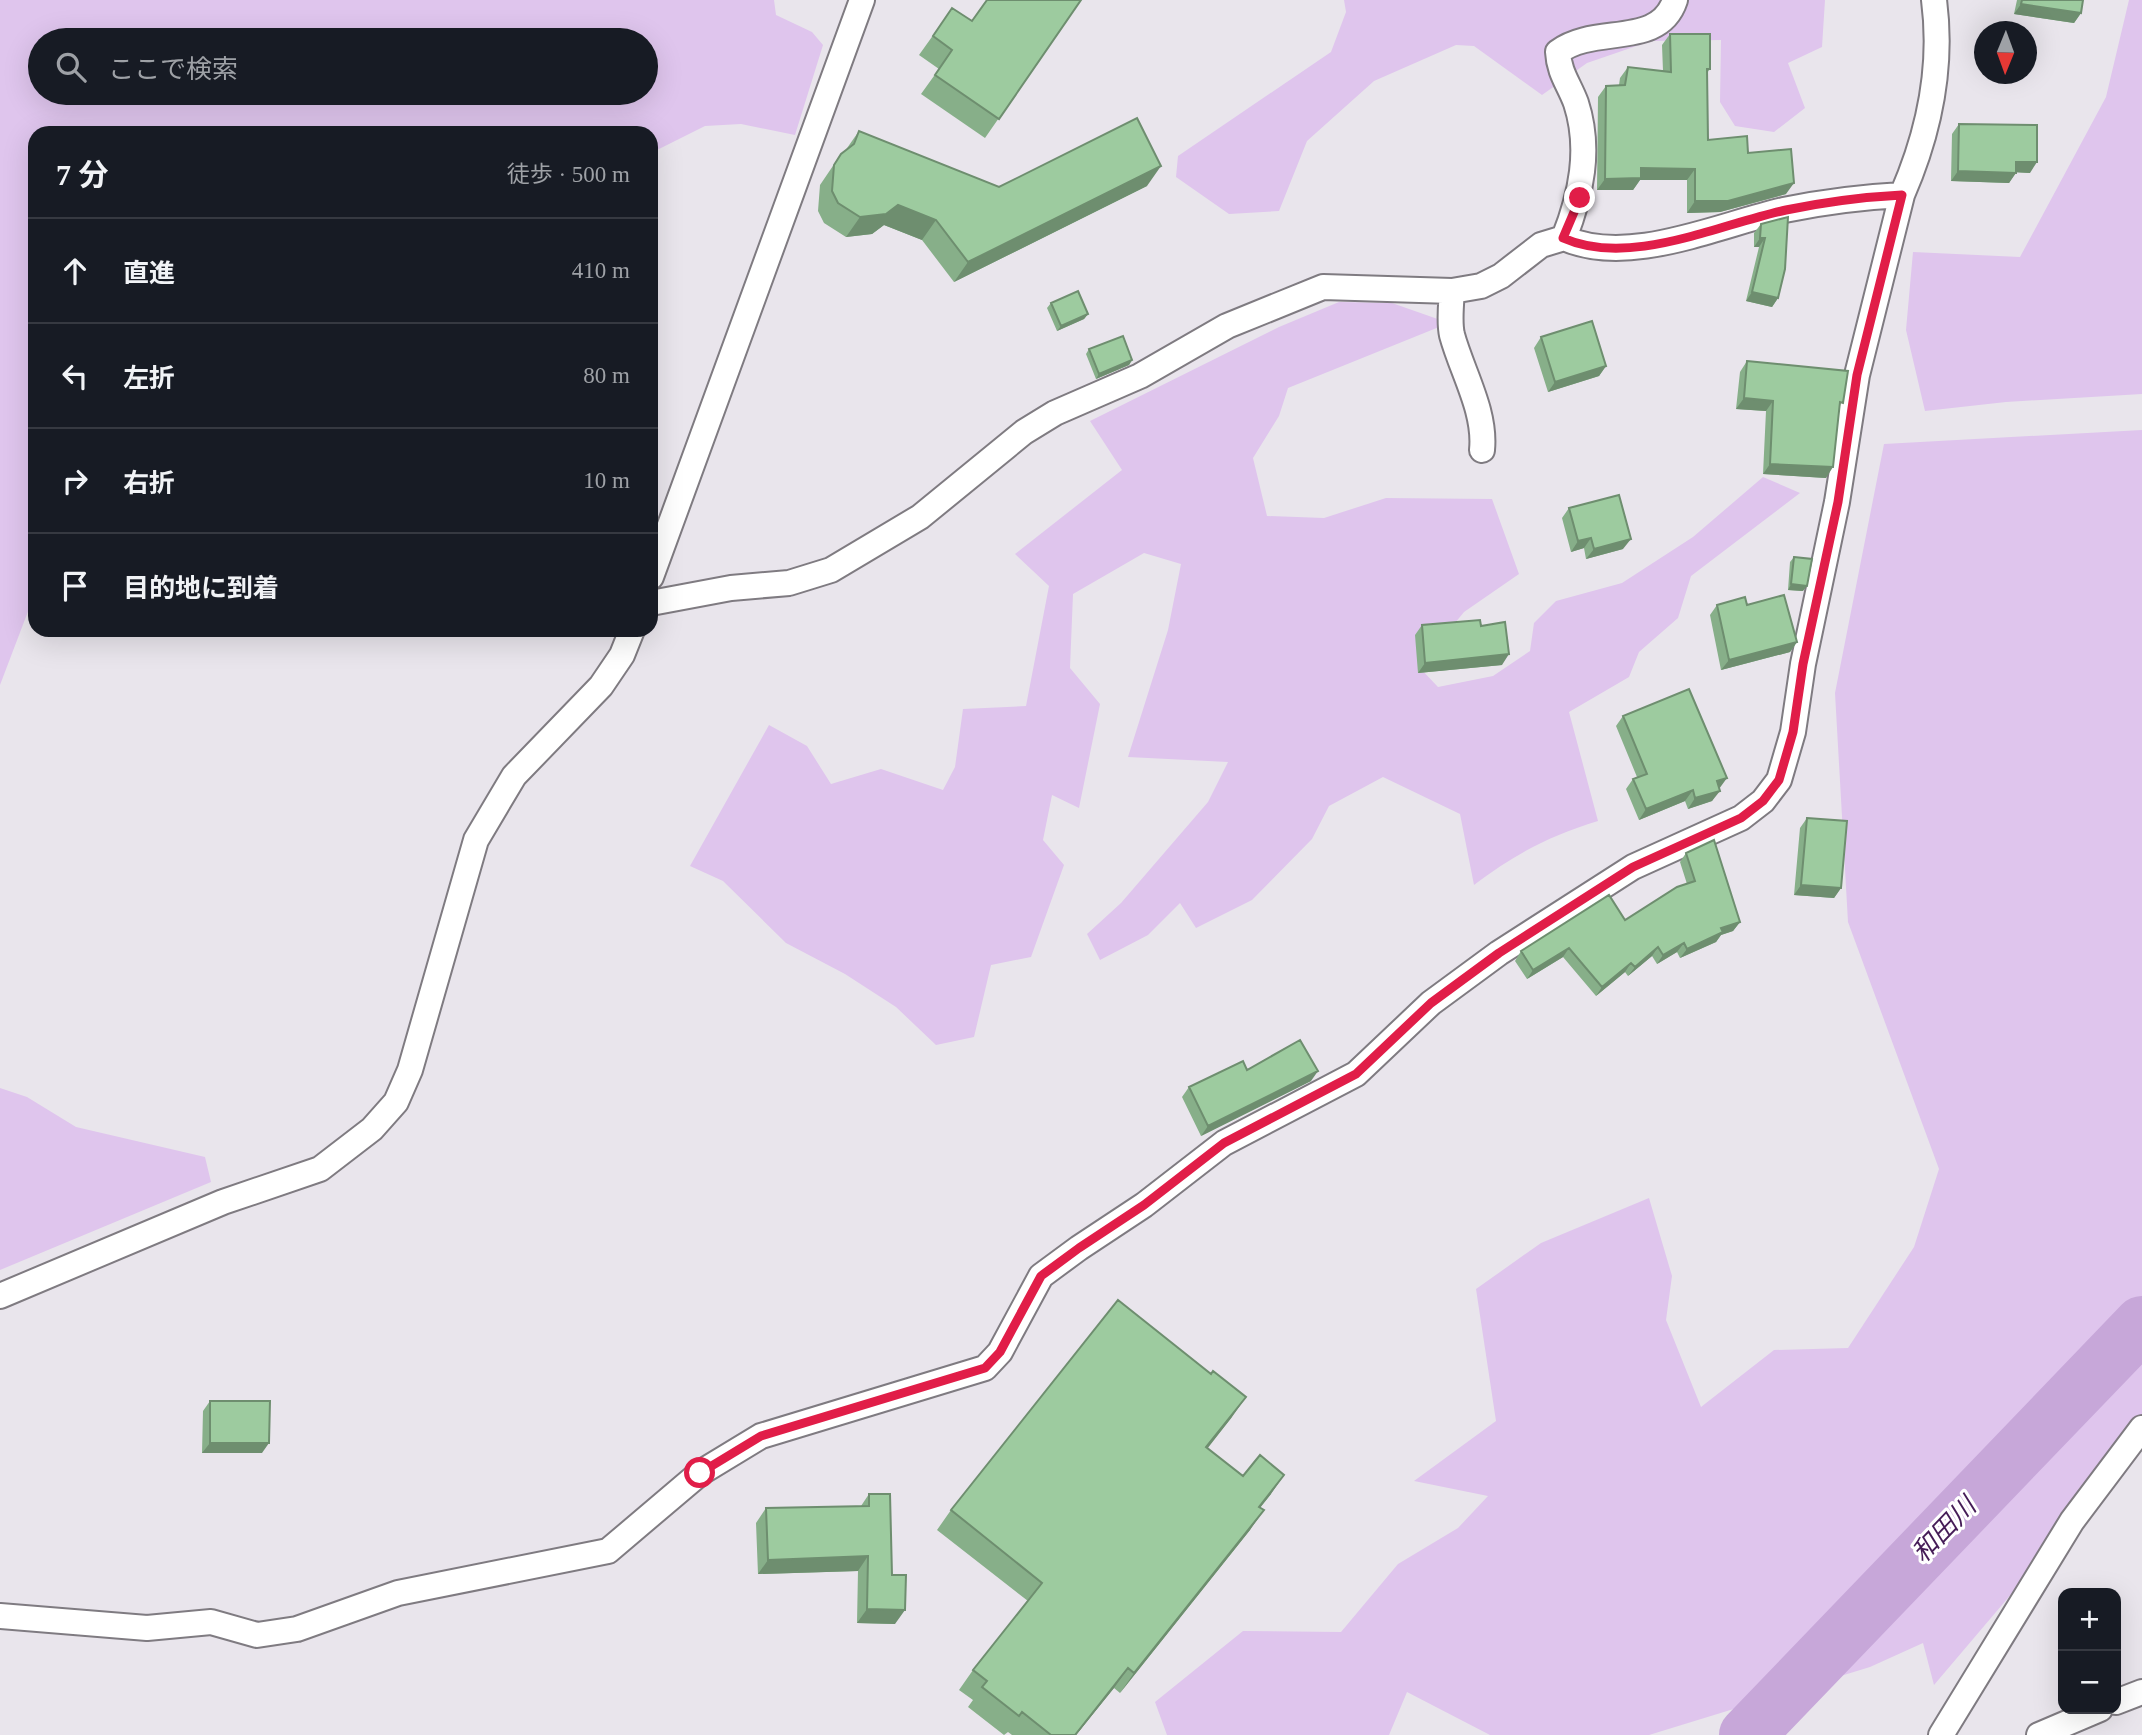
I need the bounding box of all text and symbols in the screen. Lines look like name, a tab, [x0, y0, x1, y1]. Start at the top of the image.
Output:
north arrow	[1974, 21, 2037, 84]
search box	[28, 28, 658, 105]
icon: search	[52, 48, 90, 86]
text: ここで検索	[108, 55, 238, 84]
text: 7 分	[56, 158, 109, 191]
text: 徒歩 · 500 m	[507, 162, 630, 187]
route end	[1564, 182, 1595, 213]
icon: ahead	[56, 252, 94, 290]
text: 410 m	[572, 258, 630, 283]
text: 直進	[123, 259, 175, 288]
icon: left	[56, 357, 94, 395]
text: 80 m	[583, 363, 630, 388]
text: 左折	[123, 364, 175, 393]
icon: right	[56, 462, 94, 500]
text: 10 m	[583, 468, 630, 493]
text: 右折	[123, 469, 175, 498]
icon: arrive	[56, 567, 94, 605]
text: 目的地に到着	[123, 574, 279, 603]
route start	[684, 1457, 715, 1488]
water label: 和田川	[1906, 1490, 1984, 1568]
map controls	[2058, 1588, 2121, 1714]
button: +	[2058, 1588, 2121, 1651]
button: −	[2058, 1651, 2121, 1714]

